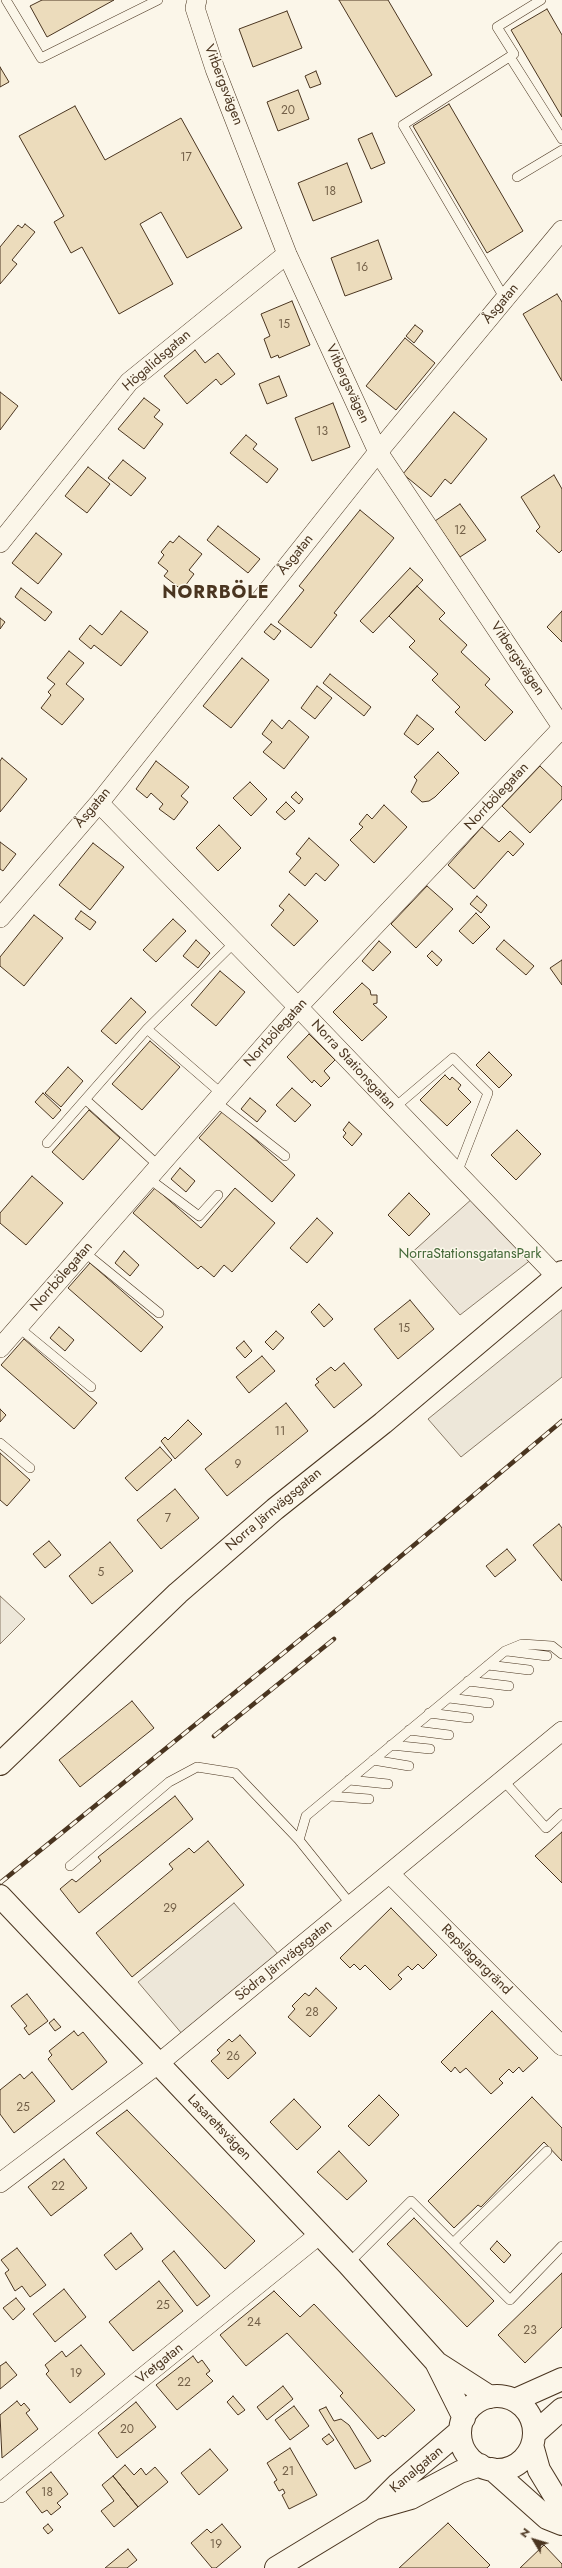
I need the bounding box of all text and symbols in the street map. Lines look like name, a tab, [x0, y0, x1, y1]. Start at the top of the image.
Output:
street label: Vitbergsvägen	[200, 42, 246, 128]
house number: 20	[281, 104, 295, 118]
house number: 17	[180, 151, 192, 165]
house number: 18	[324, 185, 336, 199]
house number: 16	[356, 261, 368, 275]
street label: Åsgatan	[479, 281, 523, 327]
house number: 15	[278, 318, 290, 332]
street label: Högalidsgatan	[119, 327, 195, 395]
street label: Vitbergsvägen	[321, 342, 373, 426]
house number: 13	[316, 425, 328, 439]
house number: 12	[454, 524, 466, 538]
street label: Åsgatan	[275, 531, 317, 579]
district label: NORRBÖLE	[162, 583, 270, 605]
street label: Vitbergsvägen	[486, 619, 548, 699]
street label: Norrbölegatan	[461, 760, 533, 834]
street label: Åsgatan	[71, 785, 115, 831]
street label: Norrbölegatan	[241, 995, 311, 1071]
street label: Norra Stationsgatan	[307, 1017, 399, 1113]
street label: Norrbölegatan	[27, 1239, 97, 1315]
park label: NorraStationsgatansPark	[399, 1247, 541, 1263]
house number: 15	[398, 1322, 410, 1336]
house number: 11	[275, 1425, 285, 1439]
house number: 9	[235, 1458, 241, 1472]
street label: Norra Järnvägsgatan	[223, 1465, 325, 1555]
house number: 7	[165, 1512, 171, 1526]
house number: 5	[98, 1566, 104, 1580]
house number: 29	[163, 1902, 177, 1916]
street label: Södra Järnvägsgatan	[232, 1917, 336, 2005]
street label: Repslagargränd	[437, 1921, 515, 1999]
house number: 28	[305, 2006, 319, 2020]
house number: 26	[226, 2050, 240, 2064]
street label: Lasarettsvägen	[183, 2092, 255, 2164]
house number: 25	[16, 2101, 30, 2115]
house number: 22	[51, 2180, 65, 2194]
house number: 25	[156, 2299, 170, 2313]
house number: 24	[247, 2316, 261, 2330]
house number: 23	[523, 2324, 537, 2338]
street label: Vretgatan	[133, 2340, 187, 2388]
house number: 19	[70, 2367, 82, 2381]
house number: 22	[177, 2376, 191, 2390]
house number: 20	[120, 2423, 134, 2437]
street label: Kanalgatan	[387, 2443, 447, 2497]
house number: 21	[282, 2465, 294, 2479]
house number: 18	[41, 2486, 53, 2500]
north arrow	[514, 2520, 554, 2560]
text: N	[516, 2524, 534, 2541]
house number: 19	[210, 2538, 222, 2552]

